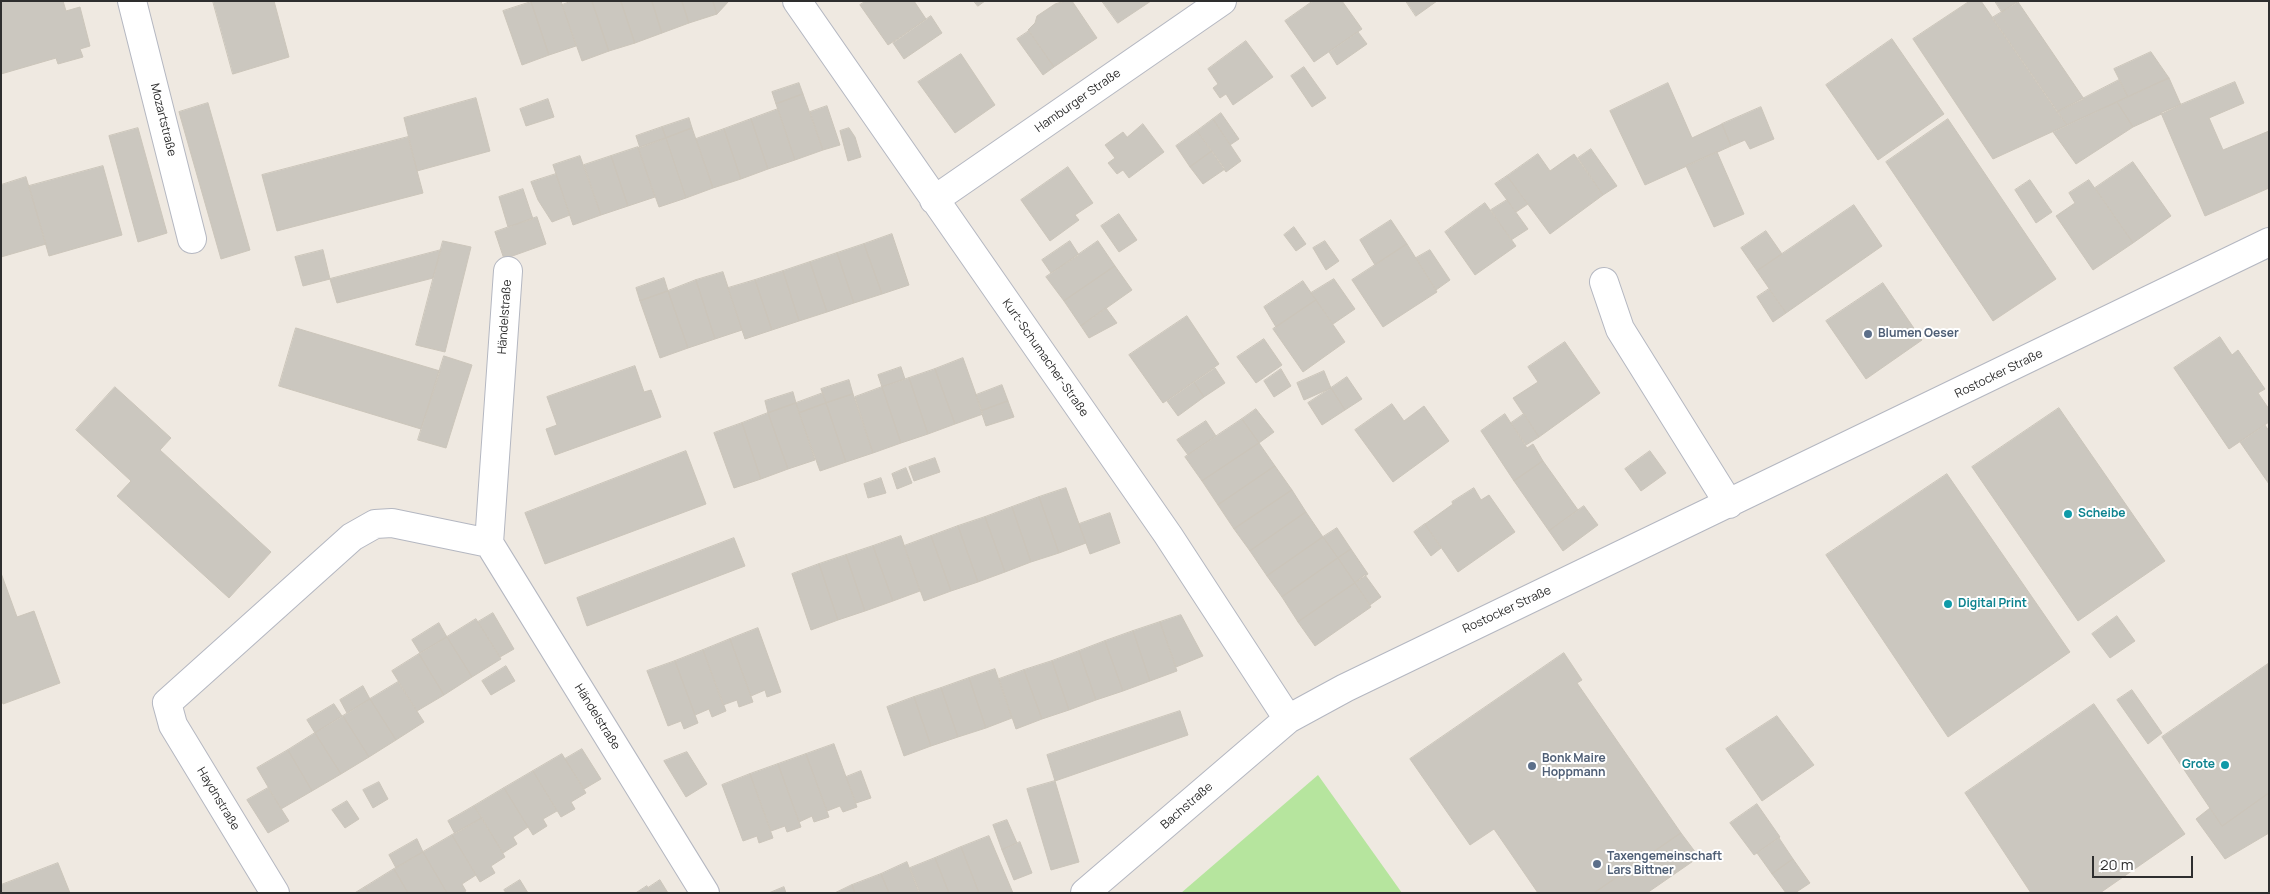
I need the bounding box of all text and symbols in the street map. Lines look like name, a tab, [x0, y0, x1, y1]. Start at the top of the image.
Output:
street label: Hamburger Straße	[1032, 66, 1124, 136]
street label: Mozartstraße	[147, 82, 179, 158]
street label: Händelstraße	[495, 279, 515, 355]
street label: Kurt-Schumacher-Straße	[999, 296, 1091, 420]
place label: Blumen Oeser	[1878, 327, 1959, 341]
marker: Blumen Oeser	[1862, 328, 1874, 340]
street label: Rostocker Straße	[1953, 347, 2045, 401]
place label: Scheibe	[2078, 507, 2126, 521]
marker: Scheibe	[2062, 508, 2074, 520]
street label: Rostocker Straße	[1460, 583, 1554, 637]
place label: Digital Print	[1958, 597, 2027, 611]
marker: Digital Print	[1942, 598, 1954, 610]
street label: Händelstraße	[571, 681, 623, 753]
place label: Bonk Maire Hoppmann	[1542, 752, 1606, 780]
place label: Grote	[2182, 758, 2215, 772]
marker: Grote	[2219, 759, 2231, 771]
marker: Bonk Maire Hoppmann	[1526, 760, 1538, 772]
street label: Haydnstraße	[194, 765, 242, 833]
street label: Bachstraße	[1158, 780, 1216, 832]
scale bar	[2095, 846, 2196, 878]
place label: Taxengemeinschaft Lars Bittner	[1607, 850, 1722, 878]
text: 20 m	[2100, 854, 2133, 875]
marker: Taxengemeinschaft Lars Bittner	[1591, 858, 1603, 870]

